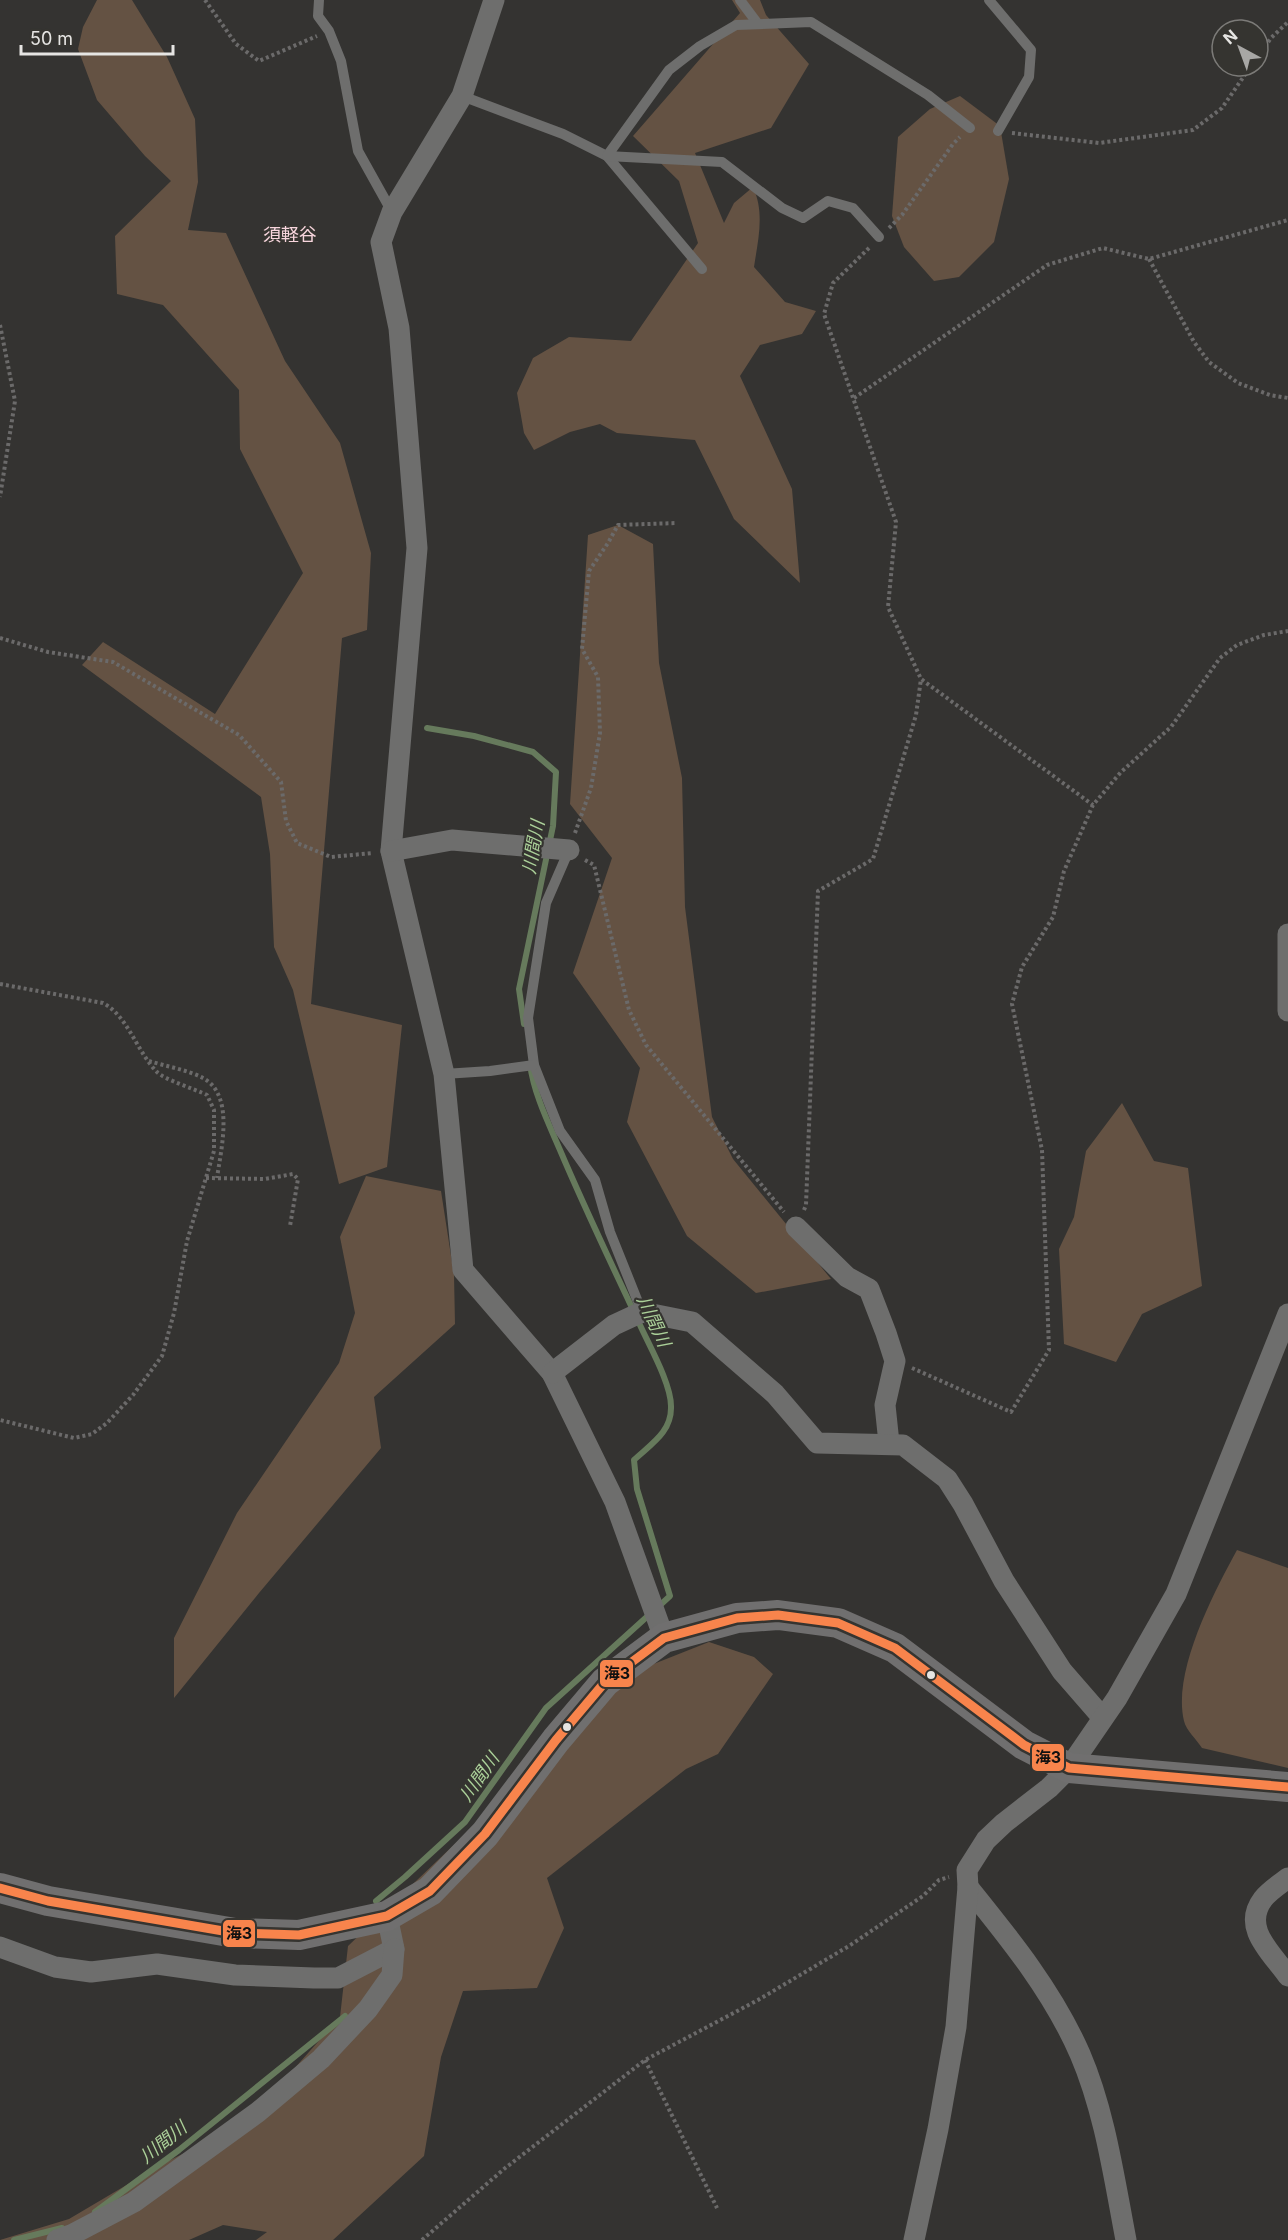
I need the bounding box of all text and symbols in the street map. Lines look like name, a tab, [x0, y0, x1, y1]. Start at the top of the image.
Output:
scale bar	[21, 18, 172, 56]
north arrow	[1210, 18, 1270, 78]
text: N	[1219, 25, 1241, 48]
text: 50 m	[30, 28, 73, 49]
district label: 須軽谷	[263, 224, 317, 245]
water label: 川間川	[518, 817, 548, 875]
water label: 川間川	[633, 1292, 676, 1352]
line badge: 海3	[599, 1659, 634, 1688]
text: 海3	[604, 1663, 630, 1683]
unlabelled marker	[925, 1669, 937, 1681]
unlabelled marker	[561, 1721, 573, 1733]
line badge: 海3	[1031, 1743, 1065, 1772]
water label: 川間川	[455, 1747, 504, 1805]
text: 海3	[1035, 1747, 1061, 1767]
line badge: 海3	[222, 1919, 256, 1948]
text: 海3	[226, 1923, 252, 1943]
water label: 川間川	[135, 2116, 192, 2167]

